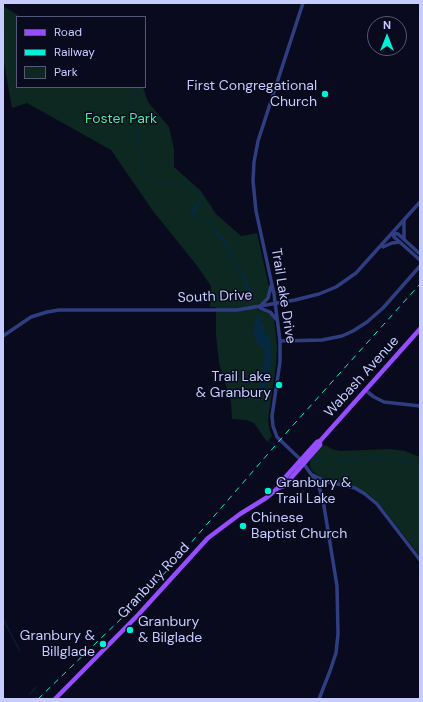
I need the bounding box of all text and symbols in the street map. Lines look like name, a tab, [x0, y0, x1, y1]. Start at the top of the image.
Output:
legend	[16, 16, 146, 88]
north arrow	[367, 16, 407, 56]
text: N	[383, 18, 391, 32]
text: Road	[54, 24, 82, 40]
text: Railway	[54, 44, 95, 60]
text: Park	[54, 64, 78, 80]
place label: First Congregational Church	[187, 78, 317, 110]
marker: First Congregational Church	[320, 89, 330, 99]
park label: Foster Park	[85, 111, 157, 127]
street label: Trail Lake Drive	[267, 247, 299, 345]
street label: South Drive	[177, 287, 253, 307]
street label: Wabash Avenue	[321, 333, 403, 421]
place label: Trail Lake & Granbury	[196, 369, 271, 402]
marker: Trail Lake & Granbury	[274, 380, 284, 390]
place label: Granbury & Trail Lake	[276, 475, 351, 508]
marker: Granbury & Trail Lake	[263, 486, 273, 496]
place label: Chinese Baptist Church	[251, 510, 347, 542]
marker: Chinese Baptist Church	[238, 521, 248, 531]
street label: Granbury Road	[115, 540, 193, 622]
place label: Granbury & Bilglade	[138, 614, 202, 646]
marker: Granbury & Bilglade	[125, 625, 135, 635]
place label: Granbury & Billglade	[20, 628, 95, 660]
marker: Granbury & Billglade	[98, 639, 108, 649]

